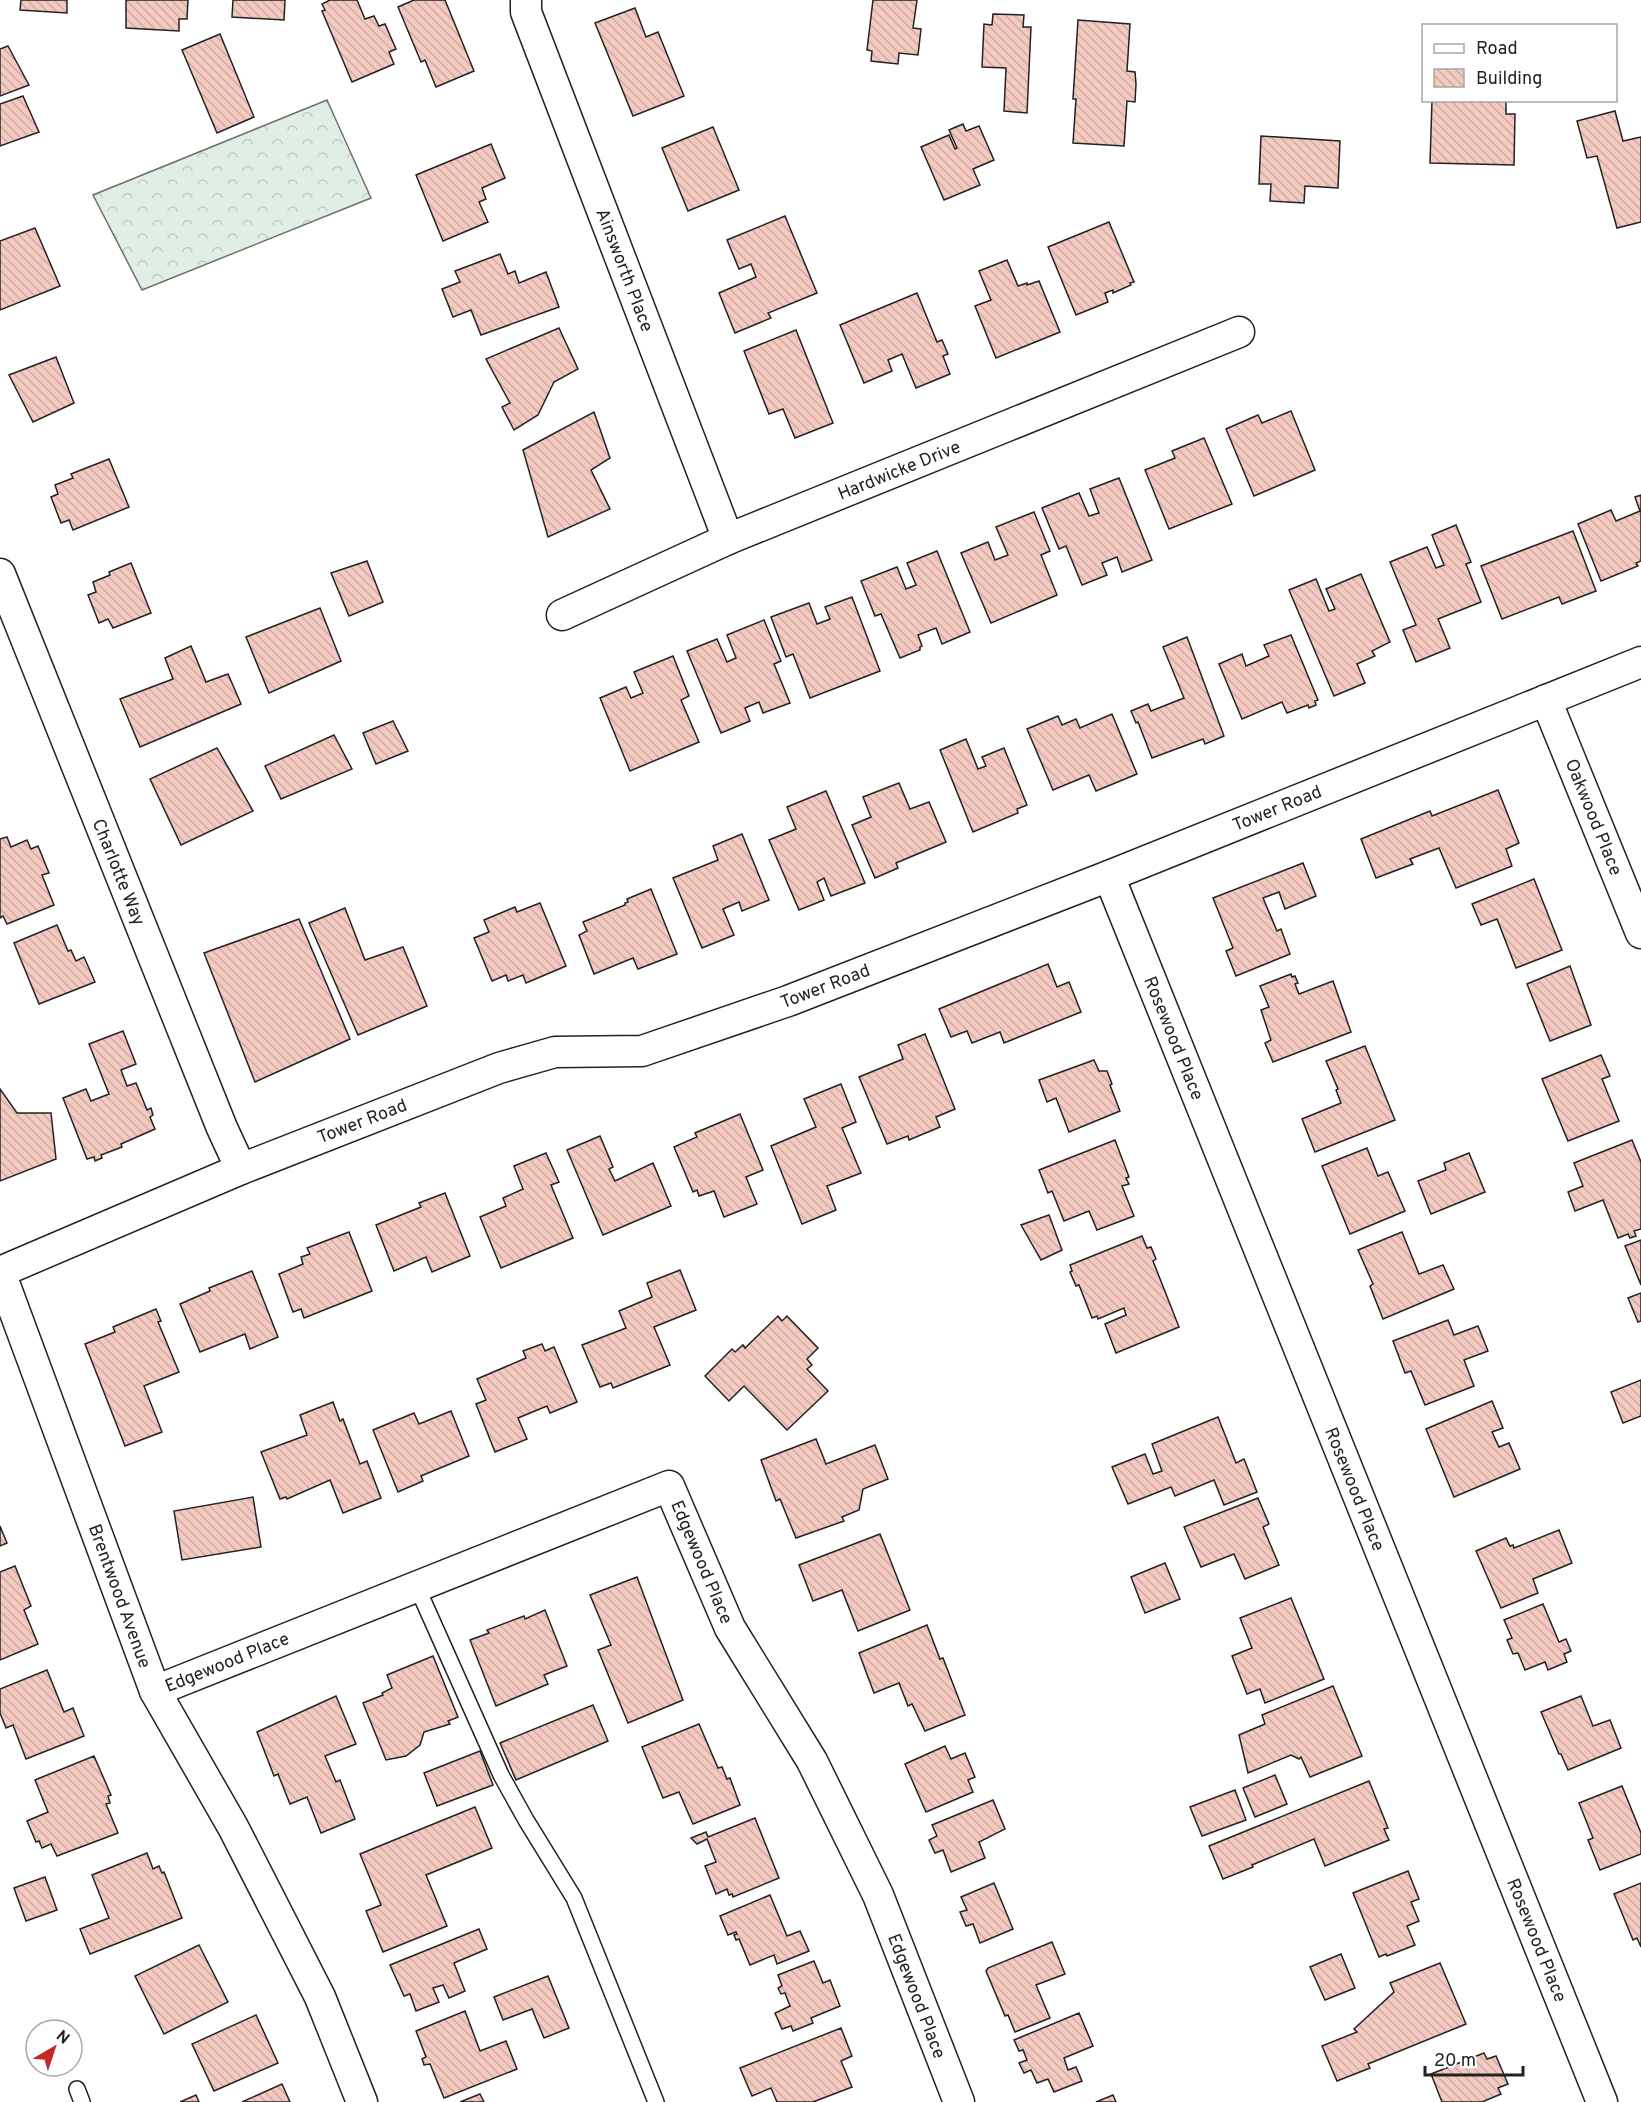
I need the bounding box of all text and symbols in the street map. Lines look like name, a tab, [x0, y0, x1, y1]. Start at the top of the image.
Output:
legend	[1422, 24, 1617, 102]
text: Road	[1476, 38, 1518, 61]
text: Building	[1476, 68, 1542, 91]
street label: Ainsworth Place	[589, 205, 658, 336]
street label: Hardwicke Drive	[835, 436, 964, 506]
street label: Oakwood Place	[1559, 756, 1626, 879]
street label: Tower Road	[1230, 781, 1326, 838]
street label: Charlotte Way	[86, 816, 150, 929]
street label: Tower Road	[777, 960, 874, 1015]
street label: Rosewood Place	[1137, 973, 1208, 1104]
street label: Tower Road	[314, 1095, 411, 1150]
street label: Rosewood Place	[1318, 1424, 1389, 1555]
street label: Edgewood Place	[664, 1497, 737, 1628]
street label: Brentwood Avenue	[82, 1521, 155, 1672]
street label: Edgewood Place	[162, 1628, 293, 1699]
street label: Rosewood Place	[1500, 1875, 1571, 2006]
street label: Edgewood Place	[881, 1931, 950, 2062]
north arrow	[24, 2018, 84, 2078]
text: N	[51, 2027, 73, 2049]
scale bar	[1425, 2039, 1522, 2077]
text: 20 m	[1434, 2050, 1476, 2073]

